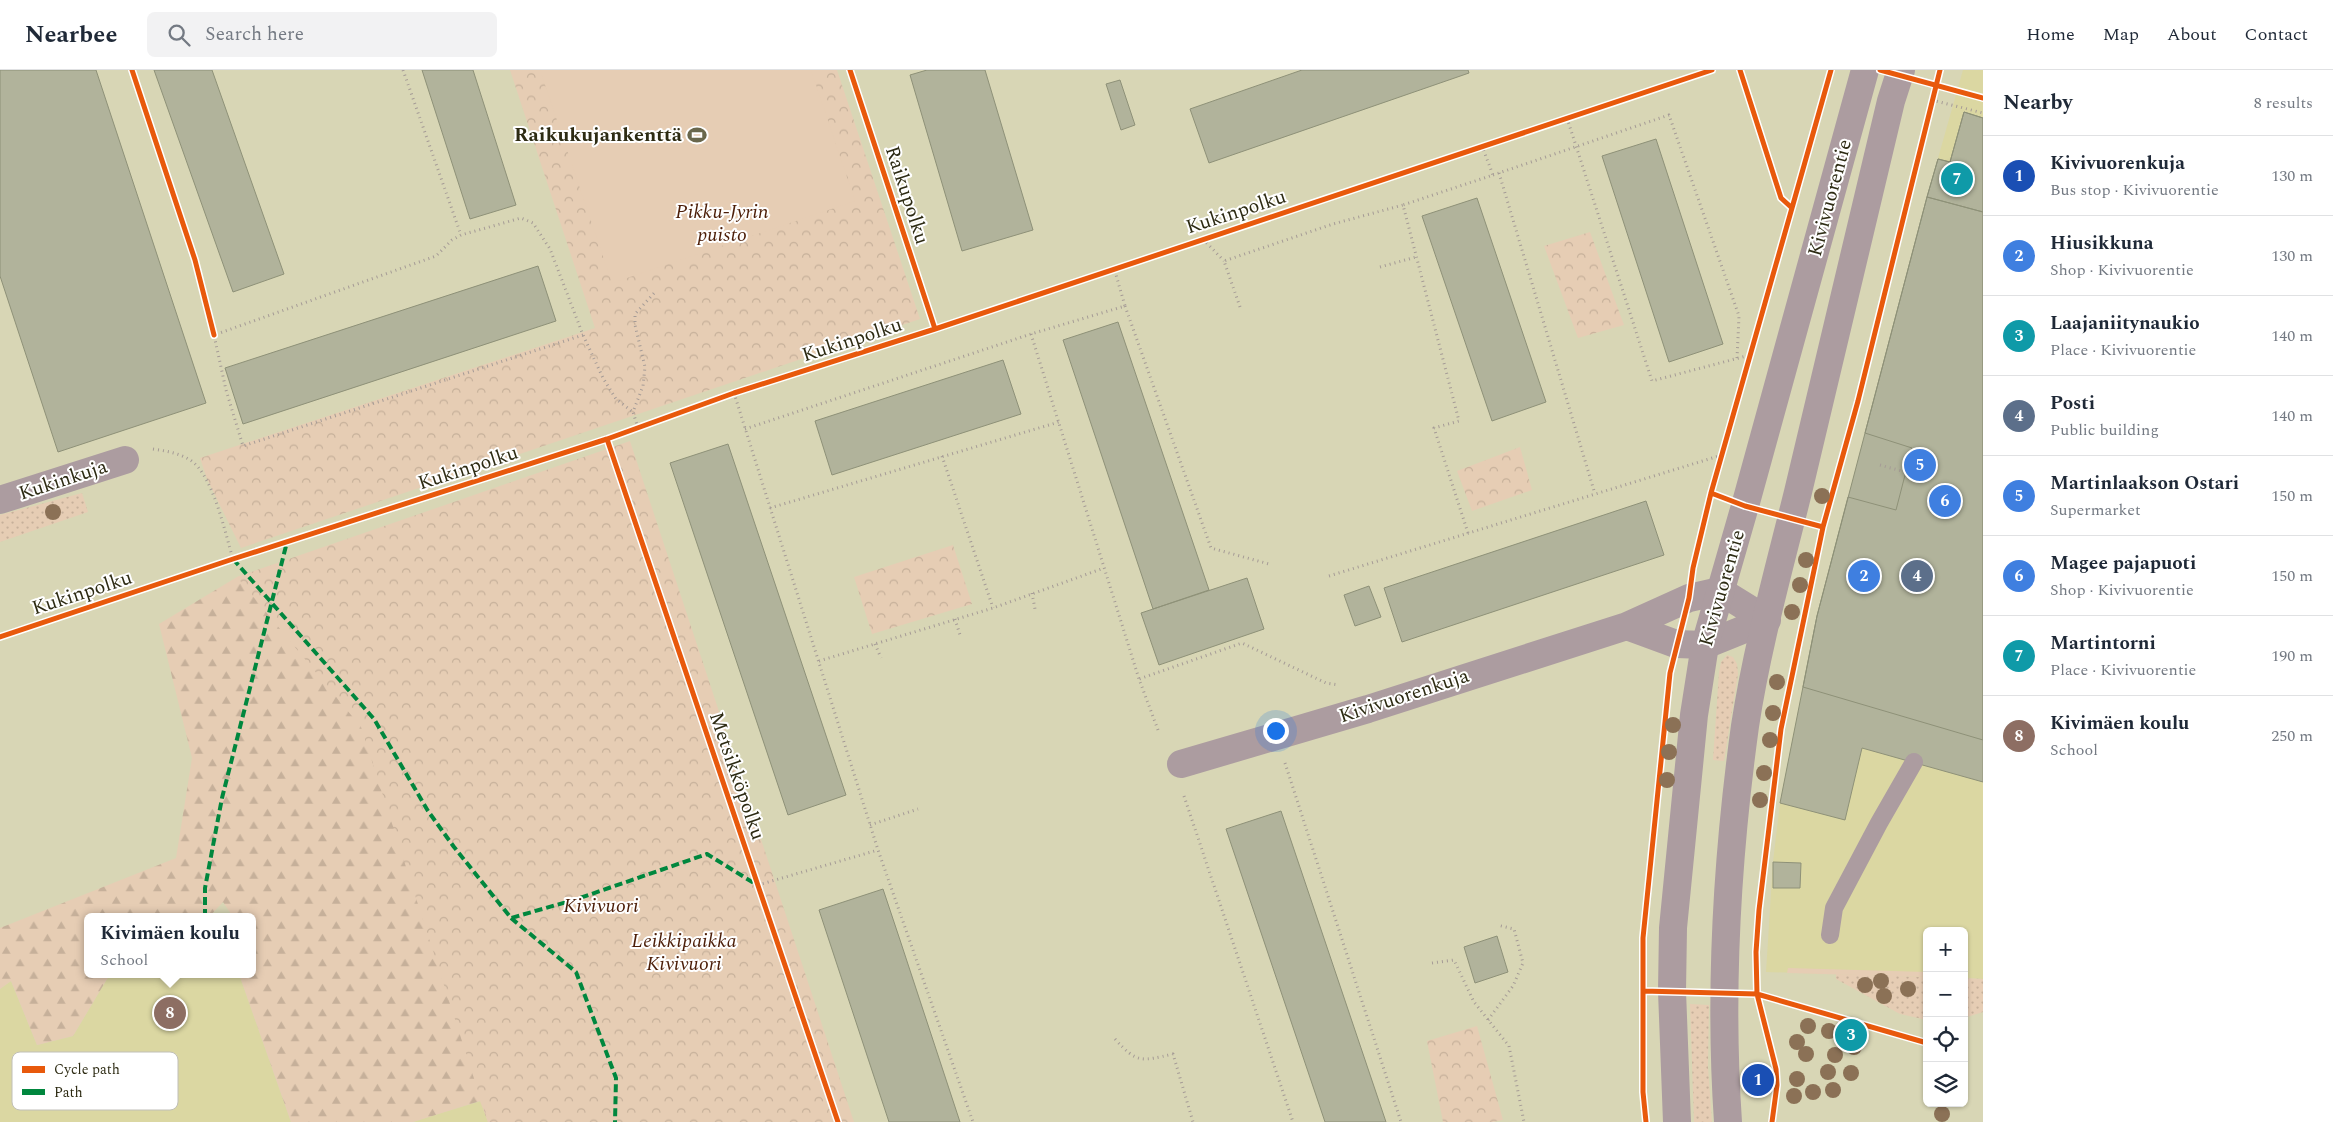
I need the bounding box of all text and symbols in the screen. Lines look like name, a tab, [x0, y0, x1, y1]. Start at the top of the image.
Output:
search box	[147, 12, 497, 57]
text: Nearbee	[25, 17, 117, 53]
text: Search here	[205, 20, 304, 49]
icon: search	[165, 21, 193, 49]
text: Home	[2026, 21, 2075, 48]
text: Map	[2103, 21, 2139, 48]
text: About	[2167, 21, 2217, 48]
text: Contact	[2245, 21, 2308, 48]
text: Nearby	[2003, 87, 2073, 119]
text: 8 results	[2254, 91, 2313, 115]
place label: Raikukujankenttä	[514, 120, 683, 150]
sports icon: Raikukujankenttä	[686, 124, 708, 146]
street label: Kivivuorentie	[1800, 136, 1860, 260]
street label: Raikupolku	[877, 142, 937, 248]
text: Kivivuorenkuja	[2050, 149, 2185, 178]
pin: 7	[1941, 160, 1973, 198]
text: 1	[2015, 164, 2023, 188]
text: 130 m	[2271, 164, 2313, 188]
text: Bus stop · Kivivuorentie	[2050, 178, 2219, 202]
street label: Kukinpolku	[1182, 182, 1290, 242]
park label: Pikku-Jyrin puisto	[675, 197, 769, 250]
text: Hiusikkuna	[2050, 229, 2154, 258]
text: 2	[2015, 244, 2023, 268]
text: 130 m	[2271, 244, 2313, 268]
text: Shop · Kivivuorentie	[2050, 258, 2194, 282]
text: Laajaniitynaukio	[2050, 309, 2200, 338]
street label: Kukinpolku	[798, 310, 906, 370]
text: 3	[2015, 324, 2023, 348]
text: 140 m	[2271, 324, 2313, 348]
text: Place · Kivivuorentie	[2050, 338, 2196, 362]
text: Posti	[2050, 389, 2095, 418]
text: 4	[2015, 404, 2023, 428]
text: 140 m	[2271, 404, 2313, 428]
text: Public building	[2050, 418, 2159, 442]
street label: Kukinpolku	[414, 438, 522, 498]
pin: 5	[1904, 446, 1936, 484]
street label: Kukinkuja	[15, 451, 112, 508]
text: Martinlaakson Ostari	[2050, 469, 2239, 498]
pin: 6	[1929, 482, 1961, 520]
text: 5	[2015, 484, 2023, 508]
text: 150 m	[2271, 484, 2313, 508]
text: Supermarket	[2050, 498, 2141, 522]
street label: Kivivuorentie	[1691, 526, 1753, 650]
text: Magee pajapuoti	[2050, 549, 2196, 578]
pin: 2	[1848, 557, 1880, 595]
pin: 4	[1901, 557, 1933, 595]
street label: Kukinpolku	[28, 563, 136, 623]
text: 6	[2015, 564, 2023, 588]
text: 150 m	[2271, 564, 2313, 588]
text: Shop · Kivivuorentie	[2050, 578, 2194, 602]
text: Martintorni	[2050, 629, 2156, 658]
text: 7	[2015, 644, 2023, 668]
text: 190 m	[2271, 644, 2313, 668]
text: Place · Kivivuorentie	[2050, 658, 2196, 682]
street label: Kivivuorenkuja	[1335, 661, 1473, 731]
street label: Metsikköpolku	[701, 708, 773, 844]
text: Kivimäen koulu	[2050, 709, 2189, 738]
your location	[1263, 718, 1289, 744]
text: 8	[2015, 724, 2023, 748]
text: 250 m	[2271, 724, 2313, 748]
text: School	[2050, 738, 2098, 762]
park label: Kivivuori	[563, 891, 639, 921]
popup	[84, 913, 256, 978]
text: Kivimäen koulu	[100, 919, 240, 948]
park label: Leikkipaikka Kivivuori	[631, 926, 737, 979]
map controls	[1923, 927, 1968, 1107]
button: +	[1923, 927, 1968, 972]
text: School	[100, 948, 148, 972]
button: −	[1923, 972, 1968, 1017]
pin: 8	[154, 994, 186, 1032]
pin: 3	[1835, 1016, 1867, 1054]
button: locate	[1923, 1017, 1968, 1062]
legend	[12, 1052, 178, 1110]
text: Cycle path	[54, 1059, 120, 1080]
pin: 1	[1742, 1061, 1774, 1099]
button: layers	[1923, 1062, 1968, 1107]
text: Path	[54, 1082, 83, 1103]

